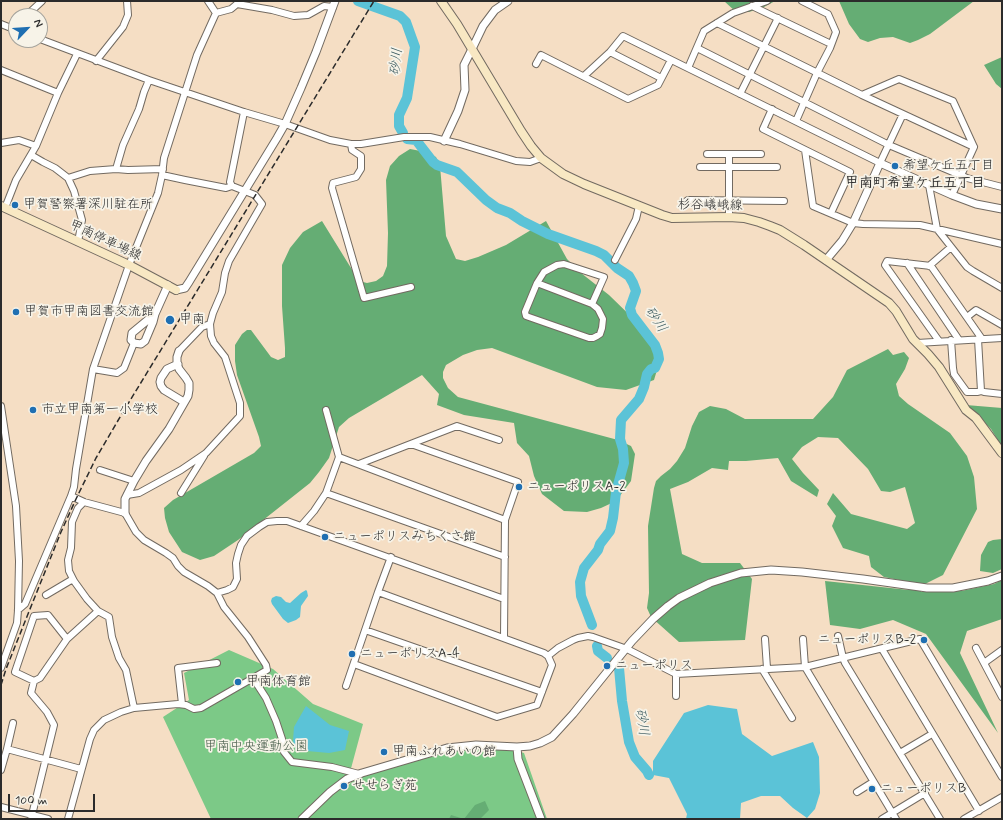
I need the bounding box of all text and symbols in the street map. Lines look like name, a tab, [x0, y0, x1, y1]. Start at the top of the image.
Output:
north arrow	[8, 8, 48, 48]
text: N	[30, 17, 46, 30]
water label: 砂川	[387, 47, 407, 77]
place label: 希望ケ丘五丁目	[903, 158, 994, 174]
marker: 希望ケ丘五丁目	[890, 161, 900, 171]
district label: 甲南町希望ケ丘五丁目	[845, 176, 985, 192]
place label: 甲賀警察署深川駐在所	[23, 197, 153, 213]
street label: 杉谷嶬峨線	[677, 198, 743, 214]
marker: 甲賀警察署深川駐在所	[10, 200, 20, 210]
street label: 甲南停車場線	[66, 217, 144, 265]
place label: 甲賀市甲南図書交流館	[24, 304, 154, 320]
water label: 砂川	[640, 304, 670, 336]
marker: 甲賀市甲南図書交流館	[11, 307, 21, 317]
place label: 甲南	[179, 312, 205, 328]
marker: 甲南	[164, 314, 176, 326]
place label: 市立甲南第一小学校	[41, 402, 158, 418]
marker: 市立甲南第一小学校	[28, 405, 38, 415]
place label: ニューポリスA-2	[527, 479, 626, 495]
marker: ニューポリスA-2	[514, 482, 524, 492]
place label: ニューポリスみちくさ館	[333, 529, 476, 545]
marker: ニューポリスみちくさ館	[320, 532, 330, 542]
place label: ニューポリスB-2	[818, 632, 916, 648]
marker: ニューポリスB-2	[919, 635, 929, 645]
place label: ニューポリスA-4	[360, 646, 460, 662]
marker: ニューポリスA-4	[347, 649, 357, 659]
place label: ニューポリス	[615, 658, 693, 674]
marker: ニューポリス	[602, 661, 612, 671]
place label: 甲南体育館	[246, 674, 311, 690]
marker: 甲南体育館	[233, 677, 243, 687]
water label: 砂川	[631, 707, 651, 737]
park label: 甲南中央運動公園	[204, 739, 308, 755]
place label: 甲南ふれあいの館	[392, 744, 496, 760]
marker: 甲南ふれあいの館	[379, 747, 389, 757]
place label: せせらぎ苑	[352, 778, 417, 794]
marker: せせらぎ苑	[339, 781, 349, 791]
place label: ニューポリスB	[880, 781, 966, 797]
marker: ニューポリスB	[867, 784, 877, 794]
scale bar	[10, 786, 97, 812]
text: 100 m	[15, 793, 47, 809]

